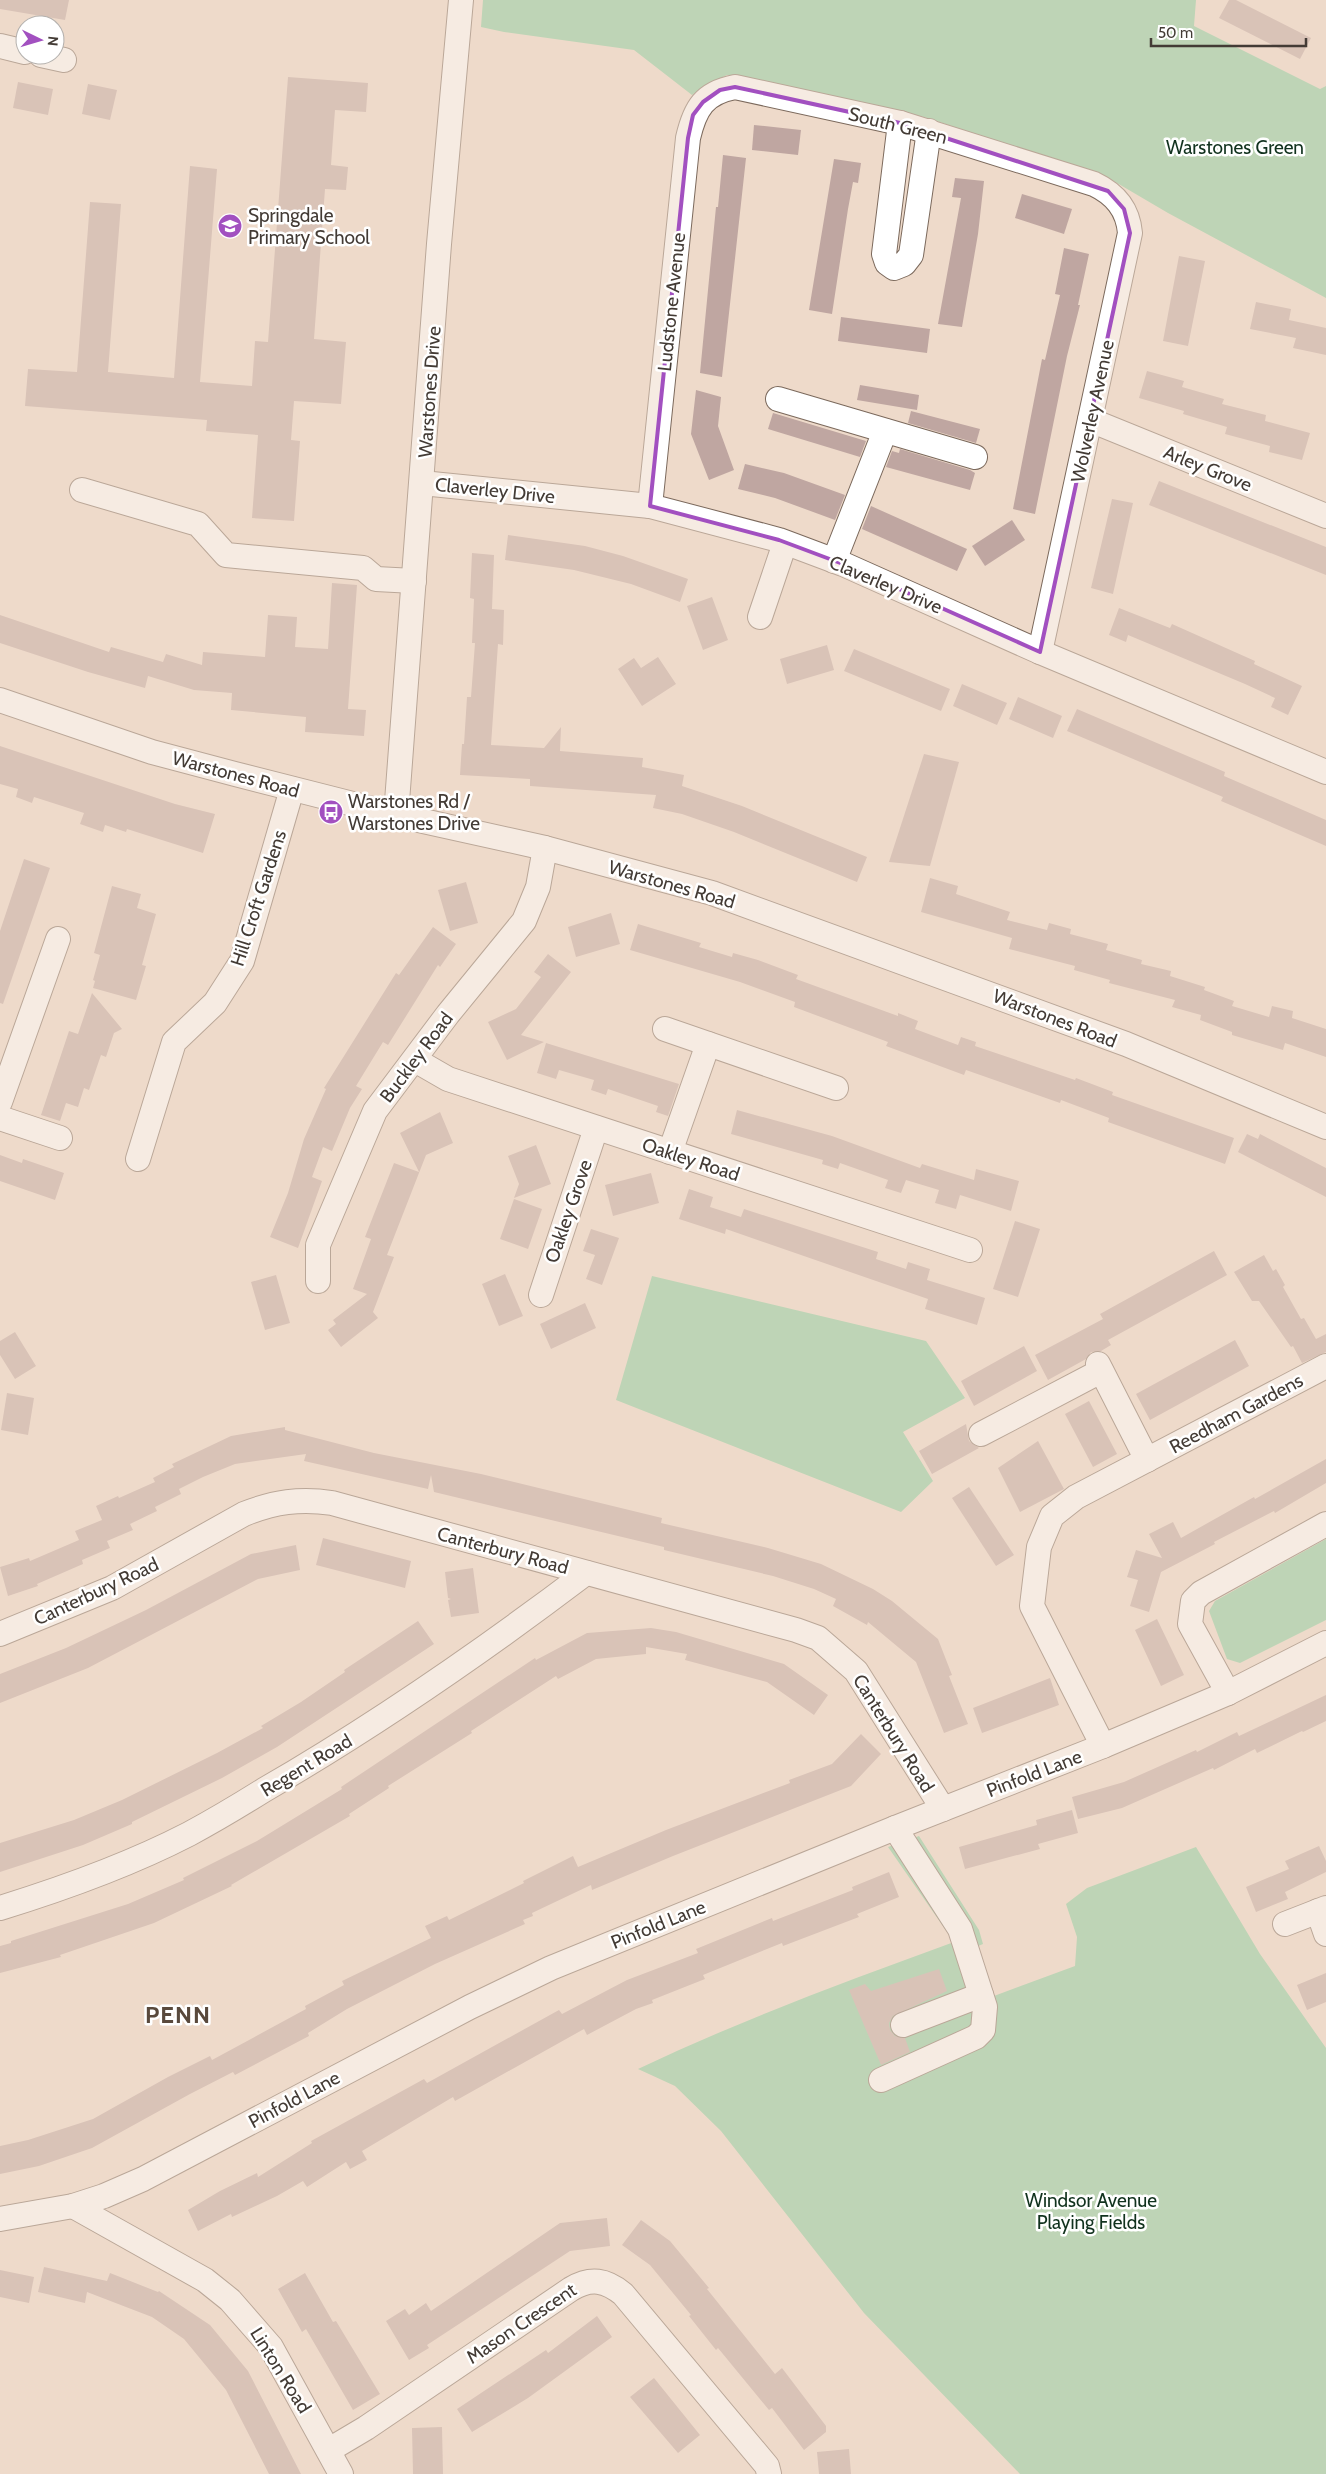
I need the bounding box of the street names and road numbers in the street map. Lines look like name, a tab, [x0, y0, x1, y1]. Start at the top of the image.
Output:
street label: South Green	[846, 102, 950, 149]
street label: Ludstone Avenue	[653, 231, 690, 373]
street label: Warstones Drive	[413, 325, 446, 459]
street label: Wolverley Avenue	[1066, 337, 1119, 484]
street label: Arley Grove	[1160, 440, 1256, 497]
street label: Claverley Drive	[434, 473, 556, 508]
street label: Claverley Drive	[826, 550, 946, 619]
street label: Warstones Road	[170, 746, 302, 803]
street label: Hill Croft Gardens	[226, 827, 291, 969]
street label: Warstones Road	[606, 855, 738, 914]
street label: Warstones Road	[990, 984, 1120, 1053]
street label: Buckley Road	[375, 1007, 458, 1107]
street label: Oakley Road	[639, 1133, 743, 1186]
street label: Oakley Grove	[540, 1156, 597, 1266]
street label: Reedham Gardens	[1166, 1369, 1307, 1458]
street label: Canterbury Road	[435, 1522, 571, 1579]
street label: Canterbury Road	[30, 1553, 162, 1630]
street label: Canterbury Road	[848, 1670, 939, 1797]
street label: Regent Road	[256, 1729, 356, 1802]
street label: Pinfold Lane	[983, 1745, 1085, 1802]
street label: Pinfold Lane	[607, 1895, 709, 1954]
street label: Pinfold Lane	[245, 2066, 344, 2133]
street label: Mason Crescent	[462, 2278, 581, 2369]
street label: Linton Road	[245, 2323, 316, 2417]

